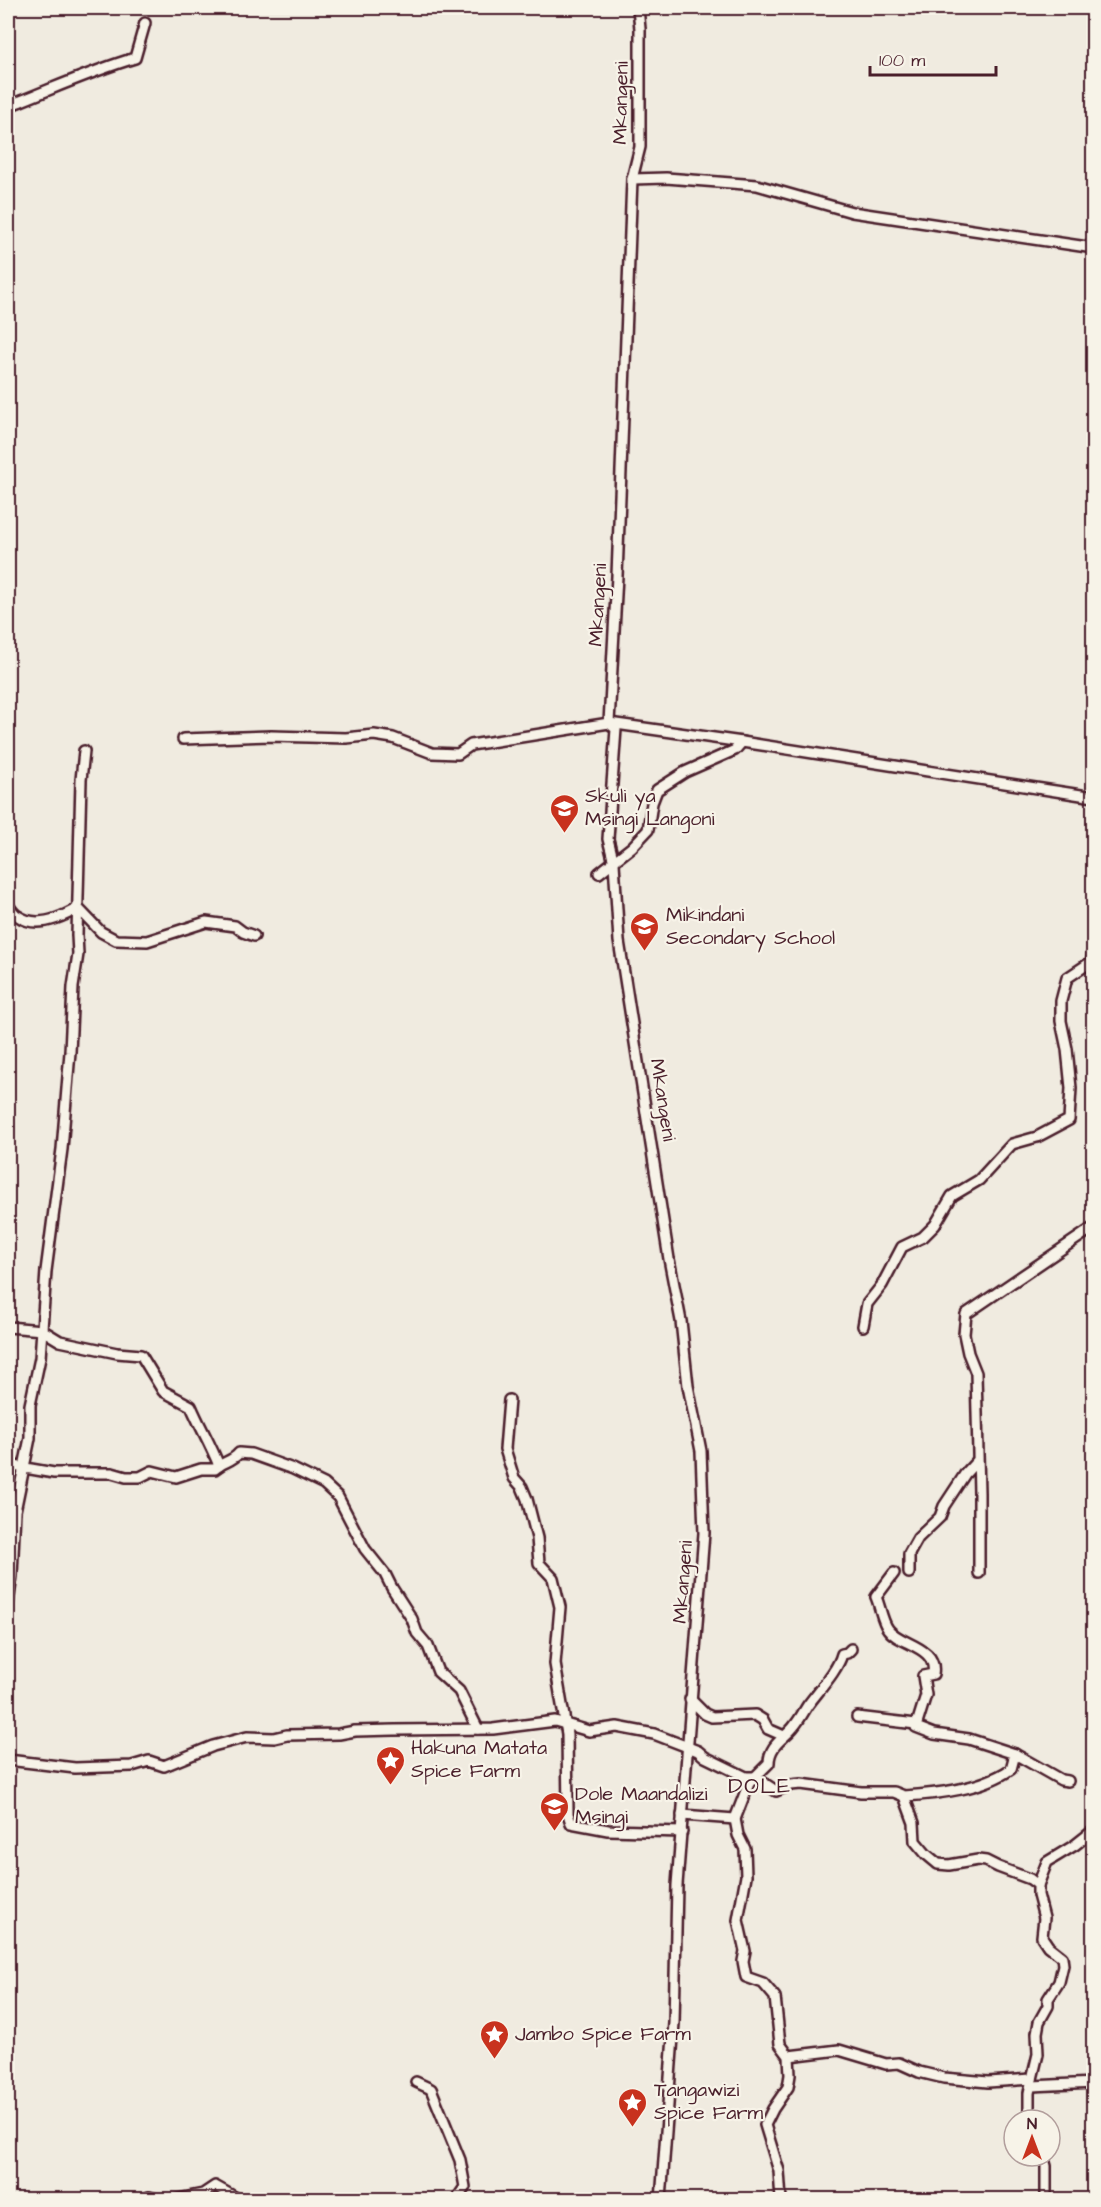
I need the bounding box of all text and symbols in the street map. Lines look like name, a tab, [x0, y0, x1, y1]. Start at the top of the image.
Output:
scale bar	[870, 39, 996, 77]
text: 100 m	[879, 48, 925, 73]
street label: Mkangeni	[606, 61, 637, 145]
street label: Mkangeni	[582, 563, 615, 647]
place label: Skuli ya Msingi Langoni	[585, 782, 715, 834]
school or university icon: Skuli ya Msingi Langoni	[548, 792, 580, 834]
place label: Mikindani Secondary School	[666, 901, 835, 953]
school or university icon: Mikindani Secondary School	[629, 910, 661, 952]
street label: Mkangeni	[642, 1057, 683, 1143]
street label: Mkangeni	[666, 1540, 701, 1625]
place label: Hakuna Matata Spice Farm	[411, 1734, 547, 1785]
place icon: Hakuna Matata Spice Farm	[374, 1744, 406, 1786]
district label: DOLE	[728, 1771, 792, 1802]
place label: Dole Maandalizi Msingi	[575, 1780, 708, 1832]
school or university icon: Dole Maandalizi Msingi	[538, 1790, 570, 1832]
place icon: Jambo Spice Farm	[478, 2018, 510, 2060]
place label: Jambo Spice Farm	[515, 2020, 691, 2048]
place label: Tangawizi Spice Farm	[654, 2076, 764, 2127]
place icon: Tangawizi Spice Farm	[617, 2086, 649, 2128]
north arrow	[1002, 2108, 1062, 2168]
text: N	[1027, 2113, 1037, 2135]

